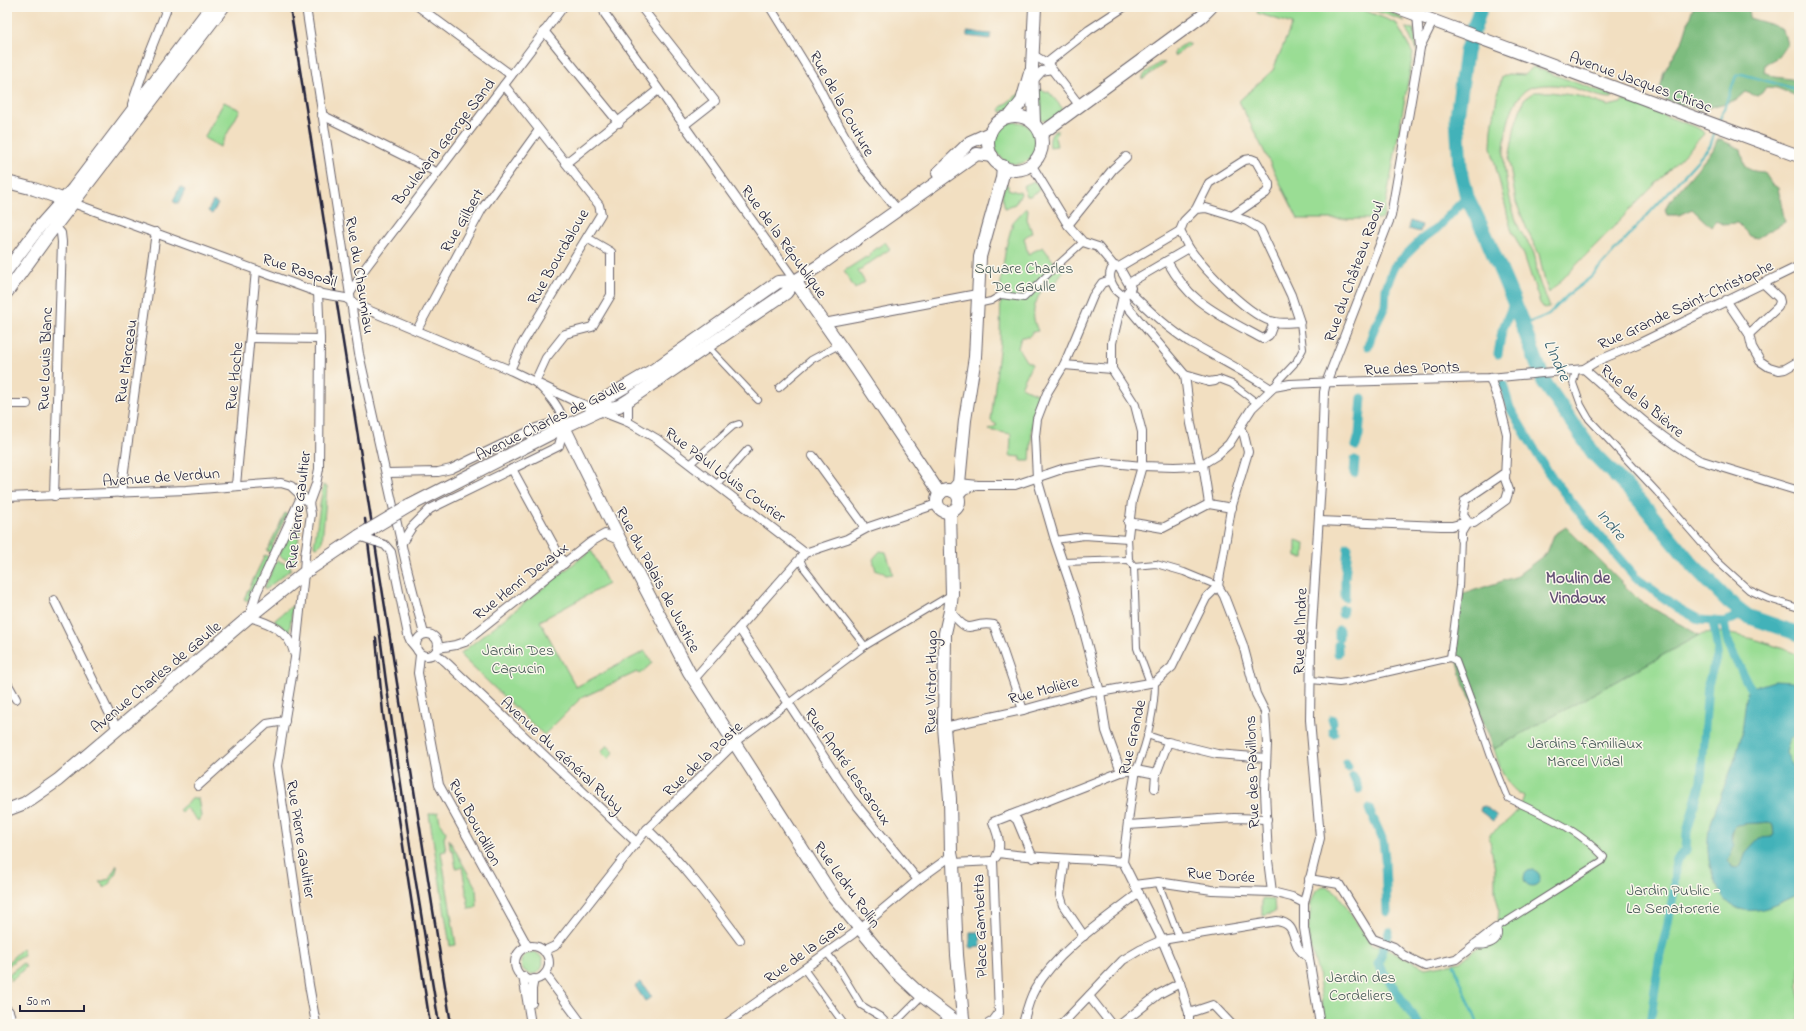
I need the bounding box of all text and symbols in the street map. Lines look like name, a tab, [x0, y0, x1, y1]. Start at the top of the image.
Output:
street label: Avenue Jacques Chirac	[1566, 46, 1716, 120]
street label: Rue de la Couture	[802, 47, 881, 162]
street label: Boulevard George Sand	[387, 74, 502, 212]
street label: Rue de la République	[734, 181, 833, 304]
street label: Rue Gilbert	[435, 184, 491, 258]
street label: Rue du Château Raoul	[1318, 198, 1392, 345]
street label: Rue Bourdaloue	[522, 204, 596, 309]
street label: Rue du Chaumiau	[338, 215, 380, 336]
street label: Rue Raspail	[259, 247, 340, 294]
street label: Rue Grande Saint-Christophe	[1594, 254, 1778, 357]
park label: Square Charles De Gaulle	[975, 257, 1073, 299]
street label: Rue Louis Blanc	[32, 306, 60, 411]
street label: Rue Marceau	[109, 318, 145, 405]
water label: L'Indre	[1536, 336, 1577, 387]
street label: Rue Hoche	[219, 340, 251, 412]
street label: Rue des Ponts	[1364, 355, 1460, 383]
street label: Rue de la Bièvre	[1594, 359, 1690, 445]
street label: Avenue Charles de Gaulle	[472, 374, 631, 468]
street label: Rue Paul Louis Courier	[659, 422, 791, 529]
street label: Rue Pierre Gaultier	[280, 449, 318, 571]
street label: Avenue de Verdun	[102, 462, 221, 494]
street label: Rue du Palais de Justice	[609, 503, 706, 658]
water label: Indre	[1590, 504, 1633, 547]
street label: Rue Henri Devaux	[468, 537, 574, 627]
district label: Moulin de Vindoux	[1546, 566, 1612, 611]
street label: Rue de l'Indre	[1287, 587, 1315, 675]
street label: Avenue Charles de Gaulle	[86, 615, 228, 740]
street label: Rue Victor Hugo	[919, 630, 945, 734]
park label: Jardin Des Capucin	[482, 639, 554, 681]
street label: Rue Molière	[1006, 670, 1082, 712]
street label: Avenue du Général Ruby	[494, 692, 629, 819]
street label: Rue Grande	[1113, 697, 1153, 778]
street label: Rue André Lescaroux	[798, 704, 897, 831]
street label: Rue de la Poste	[658, 715, 749, 803]
street label: Rue des Pavillons	[1239, 715, 1267, 829]
park label: Jardins familiaux Marcel Vidal	[1527, 732, 1643, 774]
street label: Rue Bourdillon	[441, 775, 507, 871]
street label: Rue Pierre Gaultier	[279, 778, 321, 900]
street label: Rue Ledru Rollin	[807, 837, 886, 934]
street label: Rue Dorée	[1186, 862, 1257, 890]
street label: Place Gambetta	[967, 874, 995, 978]
park label: Jardin Public - La Senatorerie	[1626, 879, 1721, 921]
street label: Rue de la Gare	[760, 914, 851, 990]
park label: Jardin des Cordeliers	[1326, 966, 1396, 1008]
scale bar	[20, 987, 84, 1013]
text: 50 m	[26, 993, 50, 1011]

